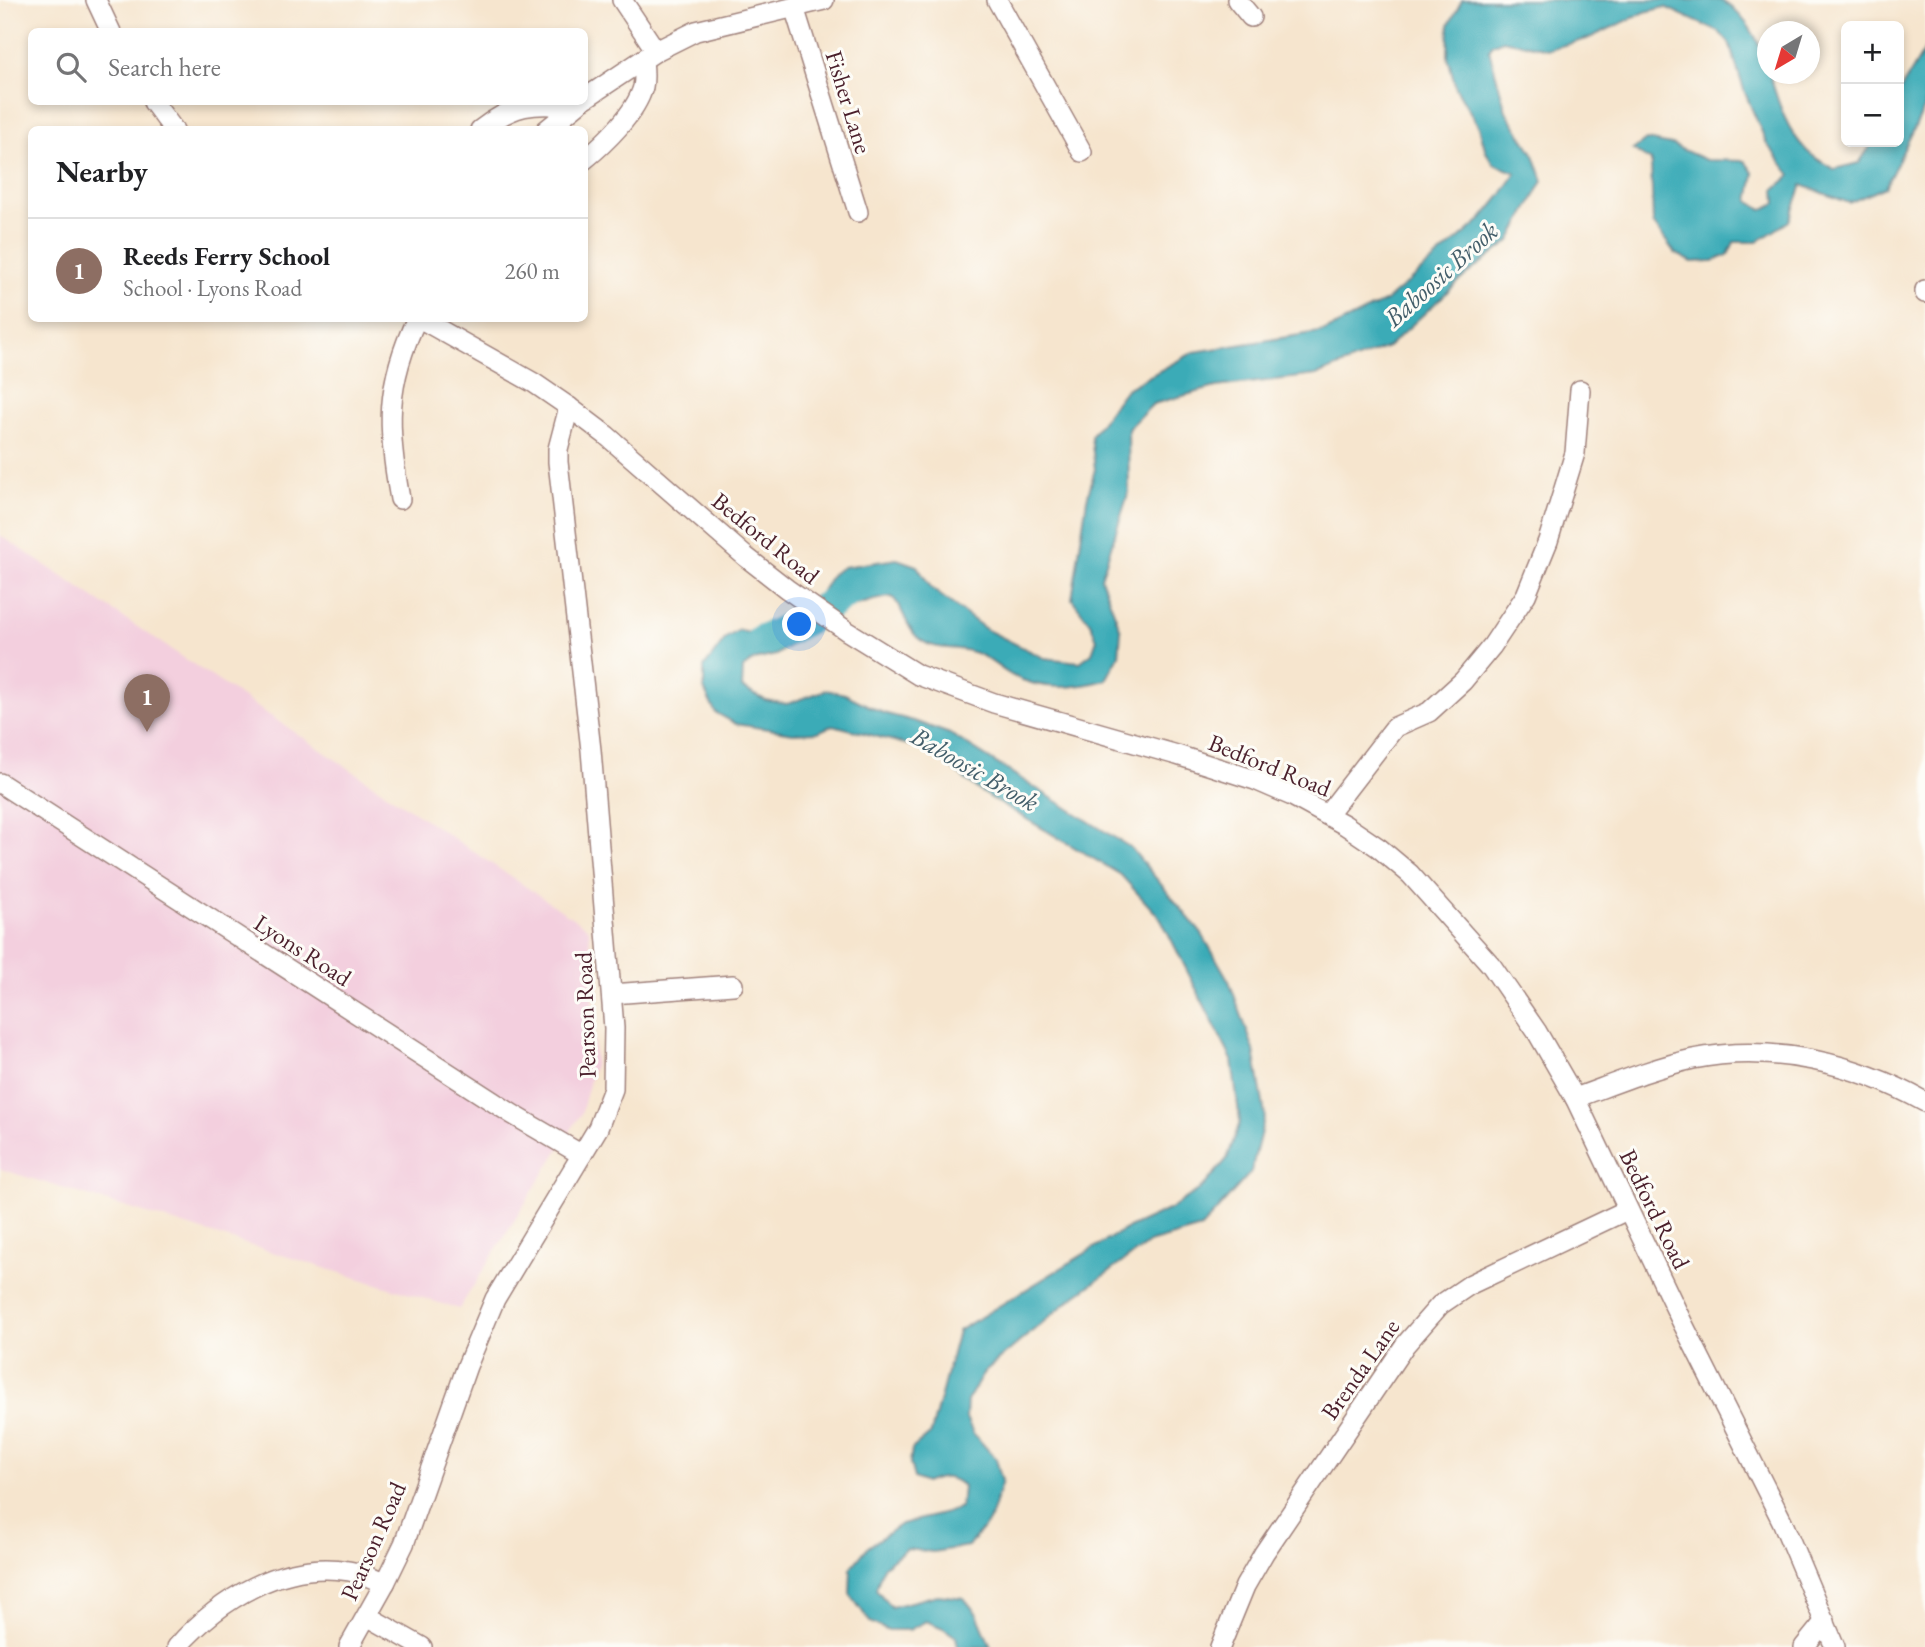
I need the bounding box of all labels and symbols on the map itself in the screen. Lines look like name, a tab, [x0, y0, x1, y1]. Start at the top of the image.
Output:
north arrow	[1757, 21, 1820, 84]
street label: Fisher Lane	[819, 47, 879, 157]
water label: Baboosic Brook	[1376, 214, 1505, 335]
street label: Bedford Road	[706, 485, 827, 591]
your location	[782, 607, 816, 641]
pin: 1	[124, 674, 170, 732]
water label: Baboosic Brook	[904, 718, 1045, 819]
street label: Bedford Road	[1204, 726, 1337, 804]
street label: Lyons Road	[248, 907, 358, 993]
street label: Pearson Road	[567, 950, 603, 1079]
street label: Bedford Road	[1613, 1144, 1698, 1275]
street label: Brenda Lane	[1314, 1312, 1406, 1426]
street label: Pearson Road	[333, 1476, 413, 1605]

